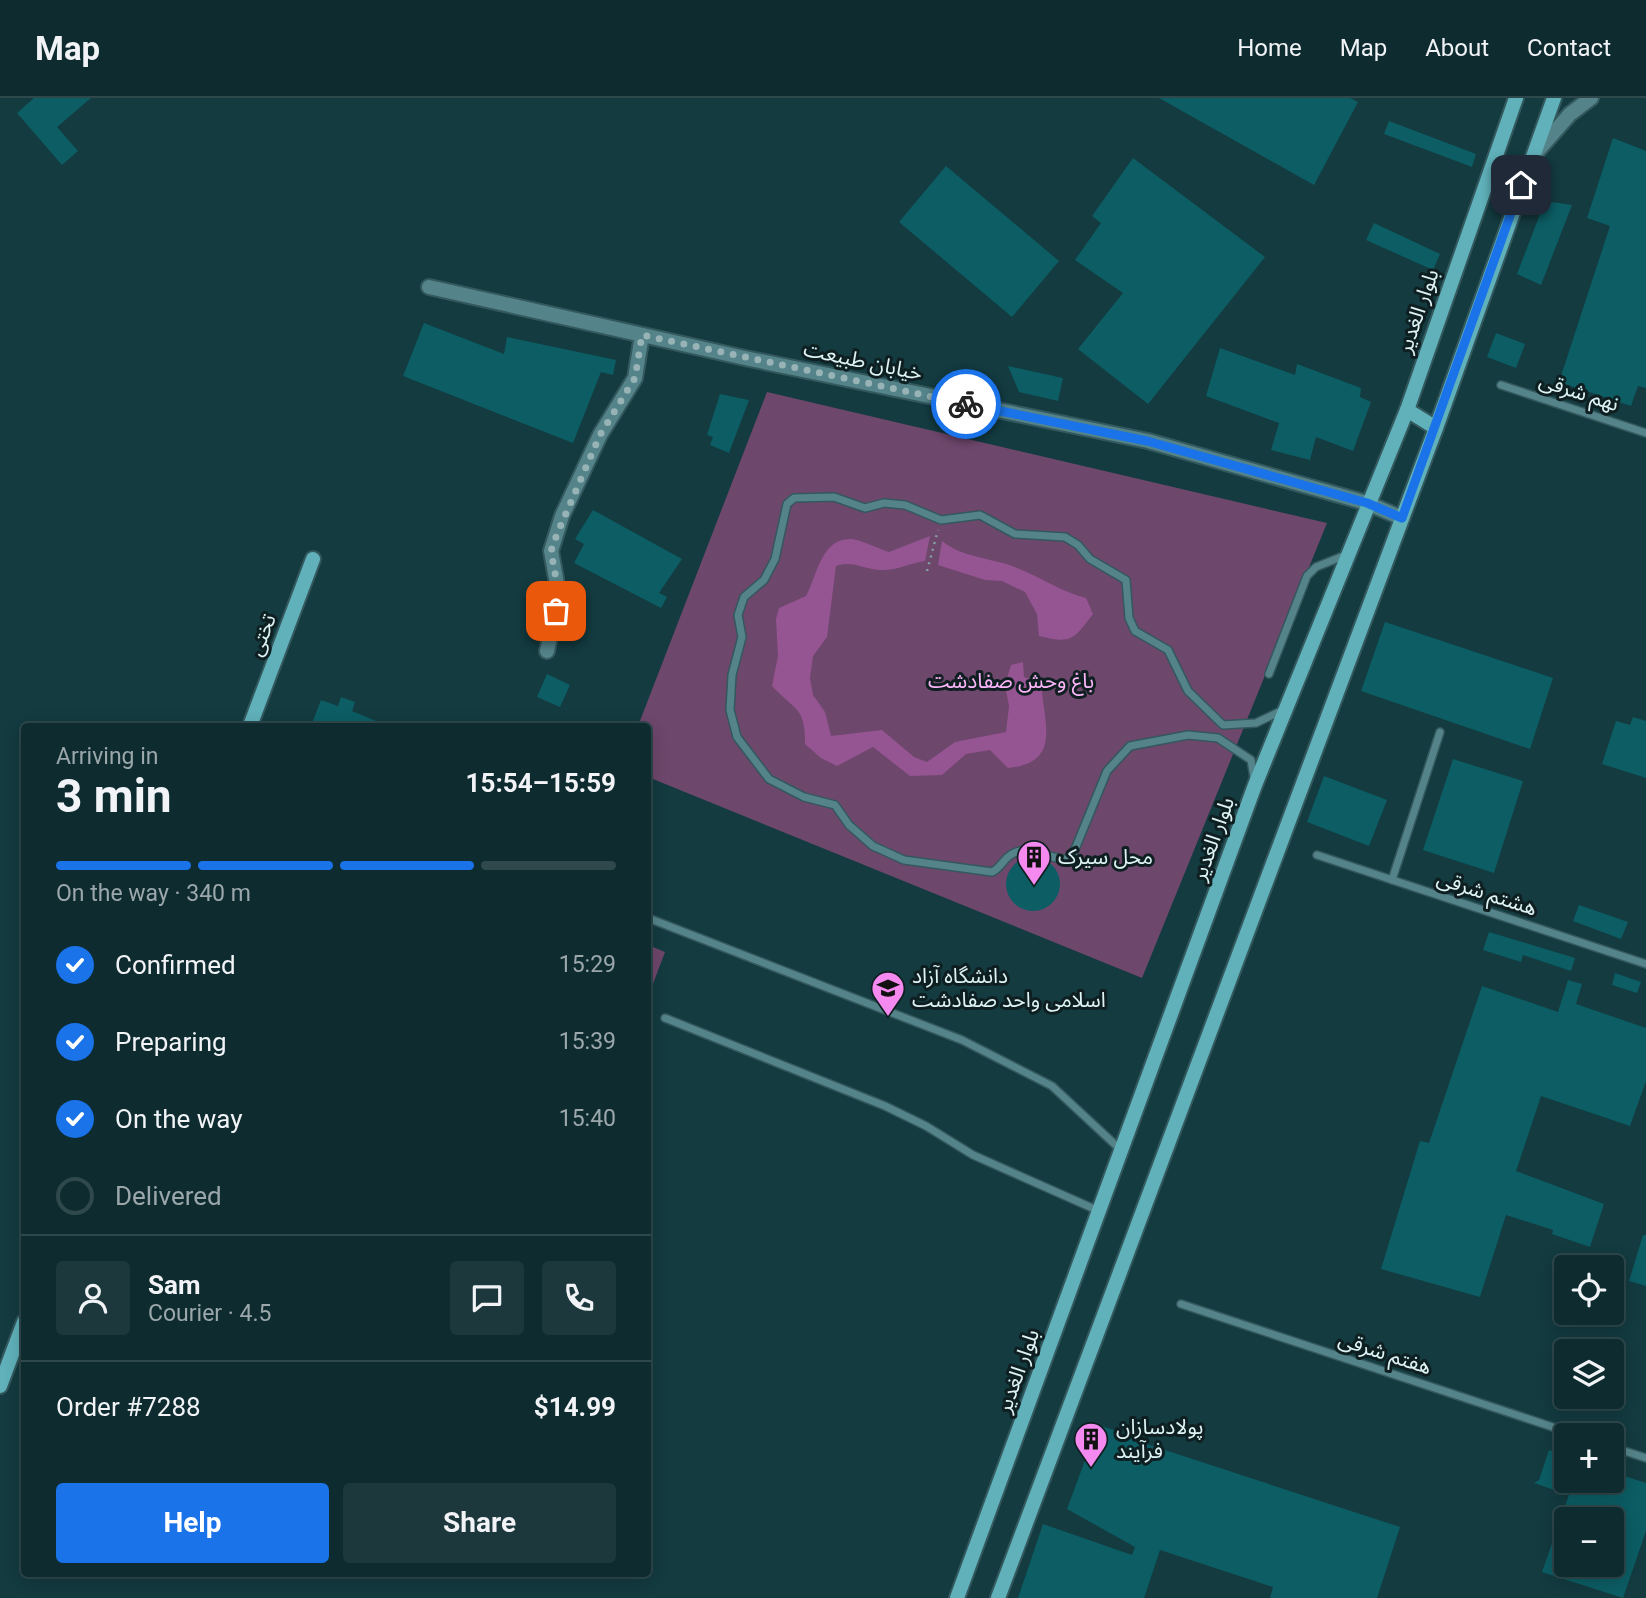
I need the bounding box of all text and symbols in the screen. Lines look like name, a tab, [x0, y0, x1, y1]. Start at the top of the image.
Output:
text: Map	[35, 29, 100, 68]
text: Home	[1237, 34, 1302, 62]
text: Map	[1340, 34, 1387, 62]
text: About	[1425, 34, 1489, 62]
text: Contact	[1527, 34, 1611, 62]
pin	[1491, 155, 1551, 215]
icon: home	[1502, 166, 1540, 204]
street label: بلوار الغدیر	[1392, 266, 1444, 357]
street label: خیابان طبیعت	[801, 337, 925, 385]
street label: نهم شرقی	[1535, 368, 1622, 419]
courier	[931, 369, 1001, 439]
icon: bike	[947, 385, 985, 423]
pin	[526, 581, 586, 641]
icon: bag	[537, 592, 575, 630]
street label: تختی	[243, 611, 281, 659]
park label: باغ وحش صفادشت	[928, 669, 1094, 696]
text: Arriving in	[56, 743, 159, 770]
text: 15:54–15:59	[466, 768, 616, 798]
text: 3 min	[56, 769, 172, 823]
street label: بلوار الغدیر	[1187, 794, 1239, 885]
building icon: محل سیرک	[1015, 838, 1053, 887]
place label: محل سیرک	[1058, 845, 1153, 869]
street label: هشتم شرقی	[1433, 866, 1540, 923]
text: On the way · 340 m	[56, 880, 251, 907]
icon: check	[56, 946, 94, 984]
text: Confirmed	[115, 950, 236, 980]
text: 15:29	[559, 951, 616, 978]
place label: دانشگاه آزاد اسلامی واحد صفادشت	[912, 964, 1106, 1012]
school or university icon: دانشگاه آزاد اسلامی واحد صفادشت	[869, 969, 907, 1018]
icon: check	[56, 1023, 94, 1061]
text: Preparing	[115, 1027, 227, 1057]
text: 15:39	[559, 1028, 616, 1055]
icon: check	[56, 1100, 94, 1138]
text: On the way	[115, 1104, 243, 1134]
text: 15:40	[559, 1105, 616, 1132]
text: Delivered	[115, 1181, 222, 1211]
map controls	[1554, 1255, 1624, 1577]
button: locate	[1554, 1255, 1624, 1325]
button: person	[56, 1261, 130, 1335]
button: chat	[450, 1261, 524, 1335]
button: phone	[542, 1261, 616, 1335]
text: Sam	[148, 1270, 200, 1300]
text: Courier · 4.5	[148, 1300, 271, 1327]
street label: بلوار الغدیر	[992, 1326, 1044, 1417]
street label: هفتم شرقی	[1335, 1327, 1435, 1382]
button: layers	[1554, 1339, 1624, 1409]
text: Order #7288	[56, 1392, 201, 1422]
text: $14.99	[534, 1392, 616, 1422]
place label: پولادسازان فرآیند	[1116, 1415, 1204, 1463]
building icon: پولادسازان فرآیند	[1072, 1420, 1110, 1469]
button: +	[1554, 1423, 1624, 1493]
button: Help	[56, 1483, 329, 1563]
button: Share	[343, 1483, 616, 1563]
button: −	[1554, 1507, 1624, 1577]

